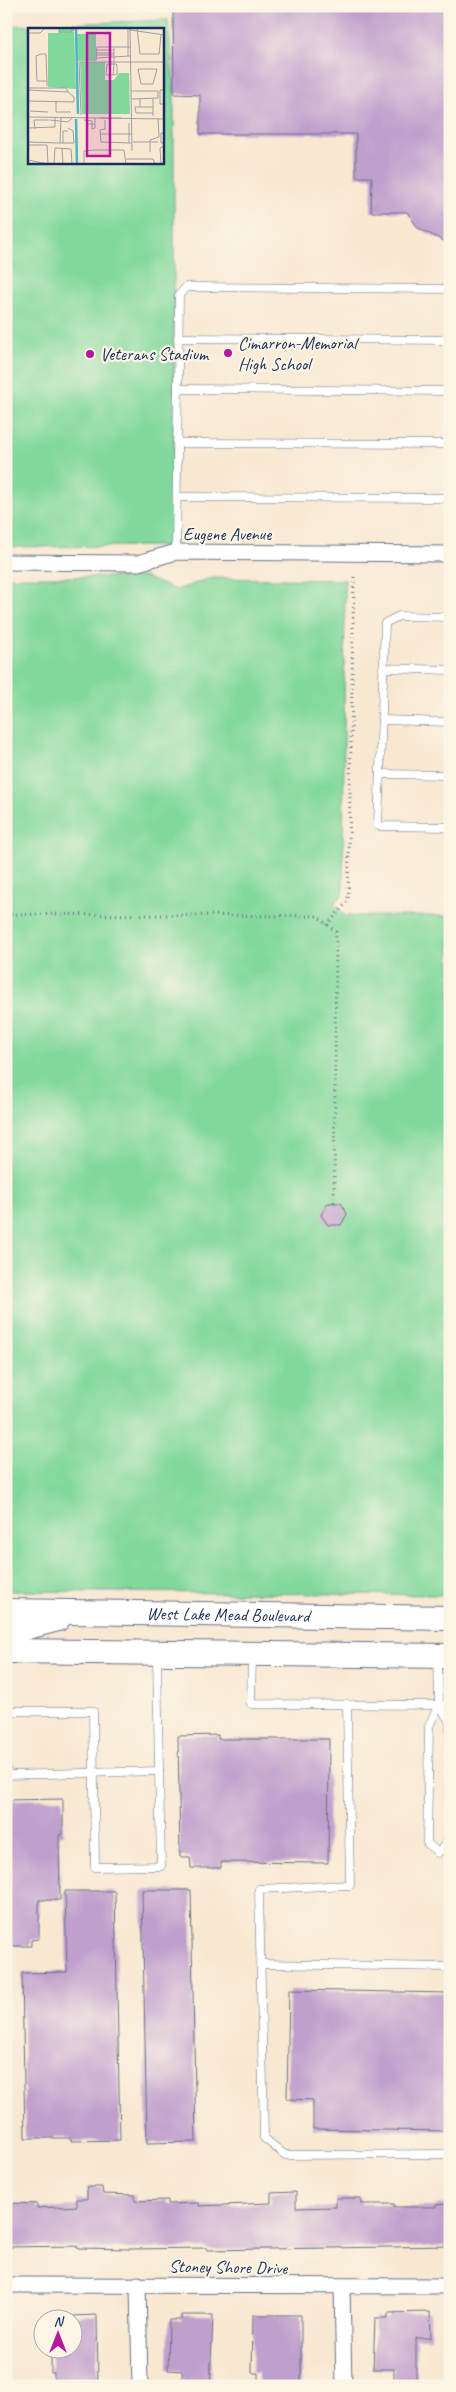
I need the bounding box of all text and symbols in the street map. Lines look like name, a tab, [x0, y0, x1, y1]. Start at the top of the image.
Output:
inset map	[28, 28, 164, 164]
place label: Cimarron-Memorial High School	[238, 332, 359, 375]
place label: Veterans Stadium	[100, 343, 210, 365]
marker: Cimarron-Memorial High School	[222, 347, 234, 359]
marker: Veterans Stadium	[84, 348, 96, 360]
street label: Eugene Avenue	[183, 523, 272, 545]
street label: West Lake Mead Boulevard	[146, 1602, 312, 1627]
street label: Stoney Shore Drive	[169, 2255, 289, 2279]
north arrow	[32, 2310, 82, 2360]
text: N	[54, 2313, 65, 2330]

